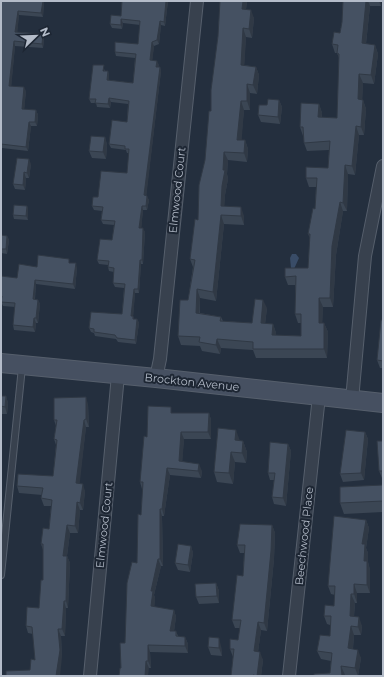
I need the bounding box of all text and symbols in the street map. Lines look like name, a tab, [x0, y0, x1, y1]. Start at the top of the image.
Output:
north arrow	[16, 16, 56, 56]
text: N	[37, 25, 53, 39]
street label: Elmwood Court	[166, 146, 189, 234]
street label: Brockton Avenue	[144, 370, 240, 394]
street label: Elmwood Court	[93, 481, 116, 569]
street label: Beechwood Place	[292, 486, 316, 586]

